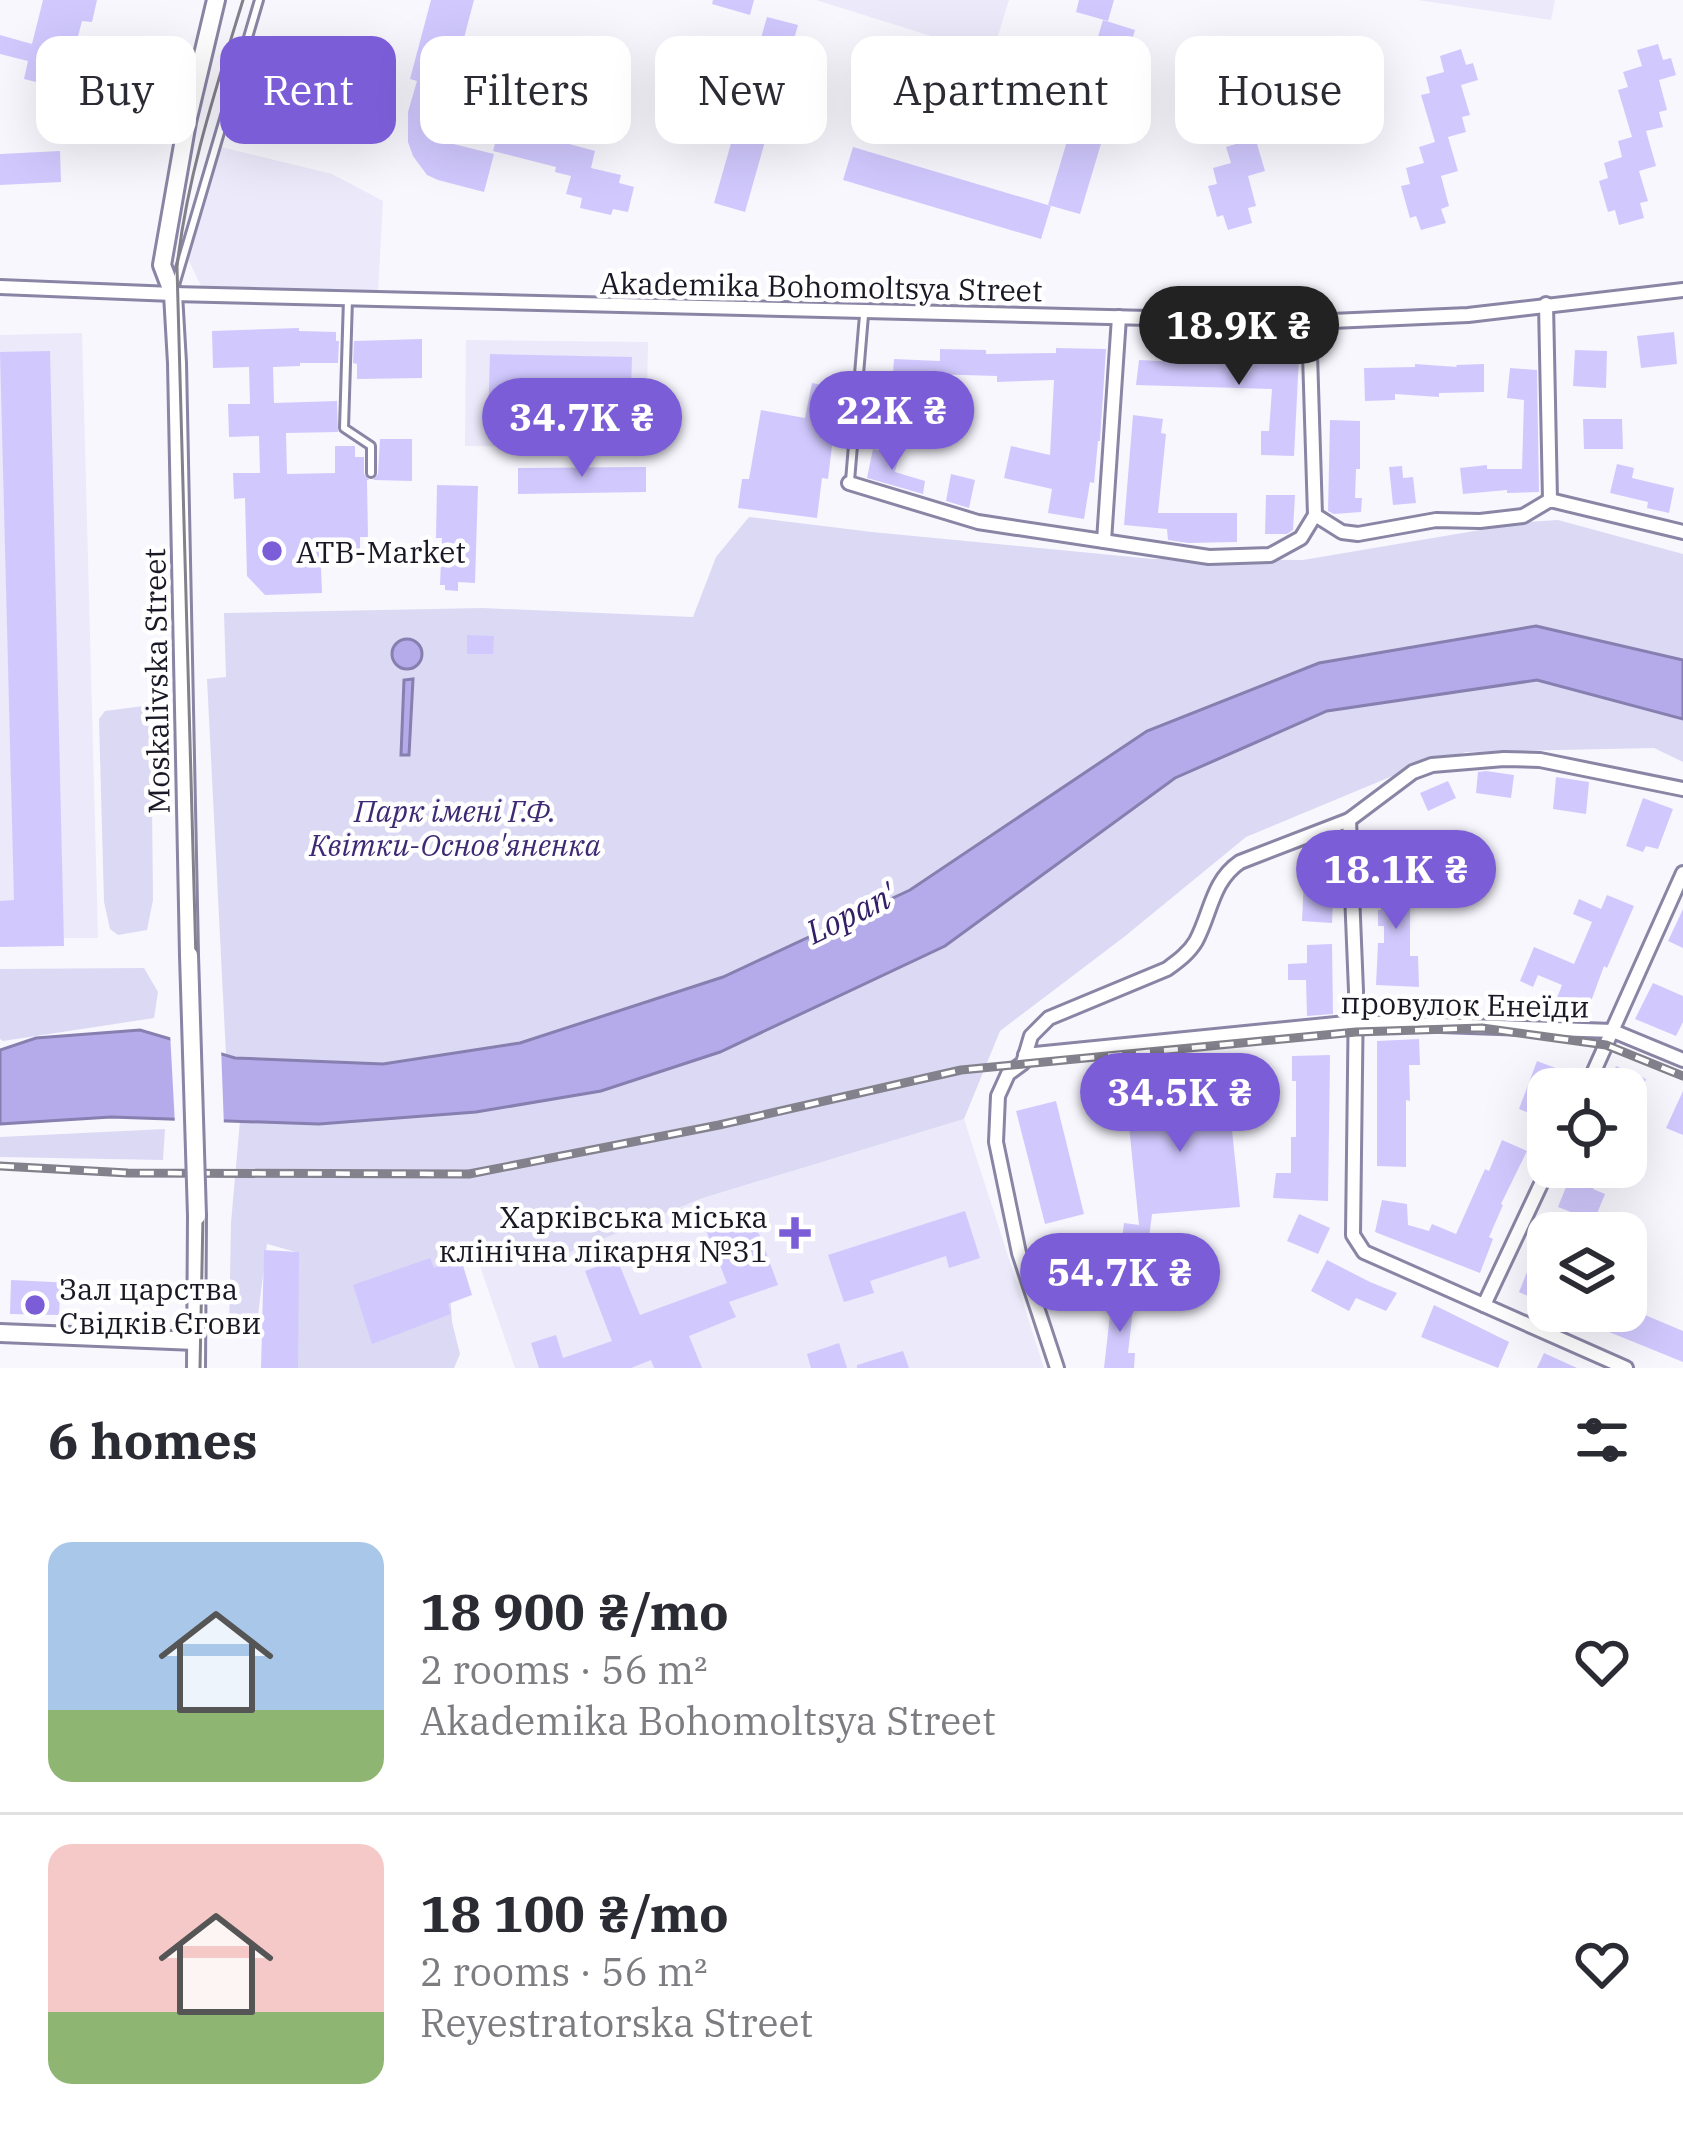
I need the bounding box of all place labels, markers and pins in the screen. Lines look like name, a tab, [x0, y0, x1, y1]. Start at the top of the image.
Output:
pin: 18.9K ₴	[1128, 286, 1350, 388]
pin: 22K ₴	[808, 371, 976, 473]
pin: 34.7K ₴	[471, 378, 693, 480]
place label: ATB-Market	[296, 532, 466, 571]
marker: ATB-Market	[259, 538, 285, 564]
pin: 18.1K ₴	[1285, 830, 1507, 932]
pin: 34.5K ₴	[1069, 1053, 1291, 1155]
place label: Харківська міська клінічна лікарня №31	[439, 1197, 768, 1270]
marker: Харківська міська клінічна лікарня №31	[779, 1217, 811, 1249]
pin: 54.7K ₴	[1009, 1233, 1231, 1335]
place label: Зал царства Свідків Єгови	[59, 1269, 261, 1342]
marker: Зал царства Свідків Єгови	[22, 1292, 48, 1318]

